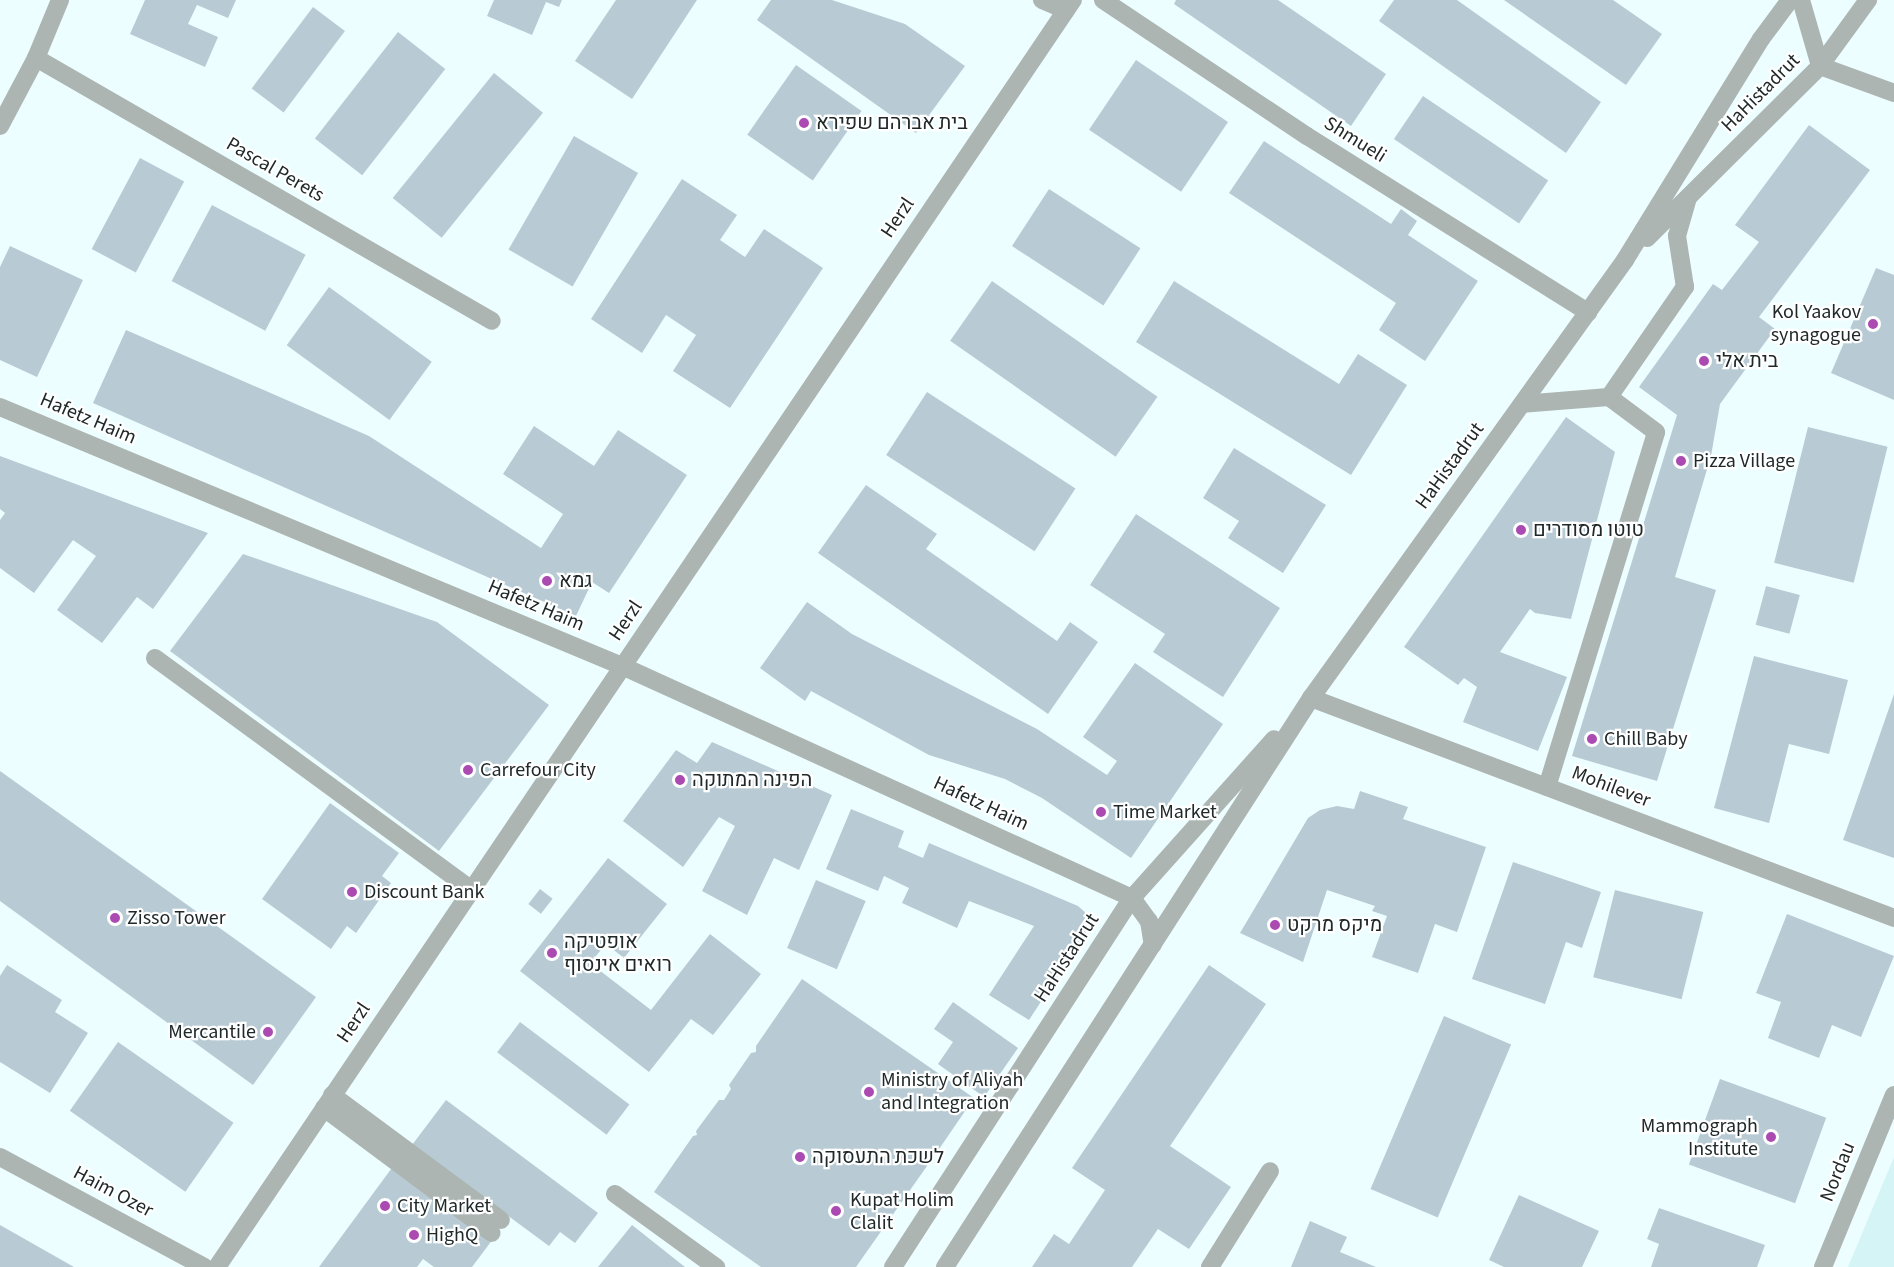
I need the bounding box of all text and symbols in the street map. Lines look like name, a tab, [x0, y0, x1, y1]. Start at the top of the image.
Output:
street label: HaHistadrut	[1717, 49, 1805, 137]
place label: בית אברהם שפירא	[816, 111, 968, 135]
street label: Shmueli	[1319, 112, 1391, 168]
marker: בית אברהם שפירא	[797, 116, 811, 130]
street label: Pascal Perets	[222, 132, 328, 208]
street label: Herzl	[876, 193, 920, 243]
place label: Kol Yaakov synagogue	[1771, 300, 1861, 347]
marker: Kol Yaakov synagogue	[1866, 317, 1880, 331]
place label: בית אלי	[1716, 349, 1778, 373]
marker: בית אלי	[1697, 354, 1711, 368]
street label: Hafetz Haim	[36, 388, 140, 450]
street label: HaHistadrut	[1411, 418, 1489, 514]
place label: Pizza Village	[1693, 449, 1795, 473]
marker: Pizza Village	[1674, 454, 1688, 468]
place label: טוטו מסודרים	[1533, 518, 1644, 542]
marker: טוטו מסודרים	[1514, 523, 1528, 537]
place label: גמא	[559, 569, 592, 593]
marker: גמא	[540, 574, 554, 588]
street label: Hafetz Haim	[484, 575, 588, 637]
street label: Herzl	[604, 596, 648, 646]
place label: Chill Baby	[1604, 727, 1688, 751]
marker: Chill Baby	[1585, 732, 1599, 746]
place label: Carrefour City	[480, 758, 596, 782]
street label: Mohilever	[1568, 761, 1654, 813]
marker: Carrefour City	[461, 763, 475, 777]
place label: הפינה המתוקה	[692, 768, 812, 792]
street label: Hafetz Haim	[930, 771, 1032, 837]
marker: הפינה המתוקה	[673, 773, 687, 787]
place label: Time Market	[1113, 800, 1217, 824]
marker: Time Market	[1094, 805, 1108, 819]
place label: Discount Bank	[364, 880, 484, 904]
marker: Discount Bank	[345, 885, 359, 899]
place label: Zisso Tower	[127, 906, 226, 930]
street label: HaHistadrut	[1029, 909, 1105, 1007]
marker: Zisso Tower	[108, 911, 122, 925]
place label: מיקס מרקט	[1287, 913, 1382, 937]
marker: מיקס מרקט	[1268, 918, 1282, 932]
place label: אופטיקה רואים אינסוף	[564, 930, 672, 977]
marker: אופטיקה רואים אינסוף	[545, 946, 559, 960]
street label: Herzl	[332, 998, 376, 1048]
place label: Mercantile	[168, 1020, 256, 1044]
marker: Mercantile	[261, 1025, 275, 1039]
place label: Ministry of Aliyah and Integration	[881, 1068, 1023, 1115]
marker: Ministry of Aliyah and Integration	[862, 1085, 876, 1099]
place label: Mammograph Institute	[1641, 1114, 1758, 1161]
marker: Mammograph Institute	[1762, 1128, 1780, 1146]
street label: Nordau	[1815, 1138, 1861, 1206]
place label: לשכת התעסוקה	[812, 1145, 944, 1169]
marker: לשכת התעסוקה	[793, 1150, 807, 1164]
street label: Haim Ozer	[69, 1161, 157, 1223]
place label: Kupat Holim Clalit	[850, 1188, 954, 1235]
place label: City Market	[397, 1194, 491, 1218]
marker: City Market	[378, 1199, 392, 1213]
marker: Kupat Holim Clalit	[827, 1202, 845, 1220]
place label: HighQ	[426, 1223, 478, 1247]
marker: HighQ	[407, 1228, 421, 1242]

